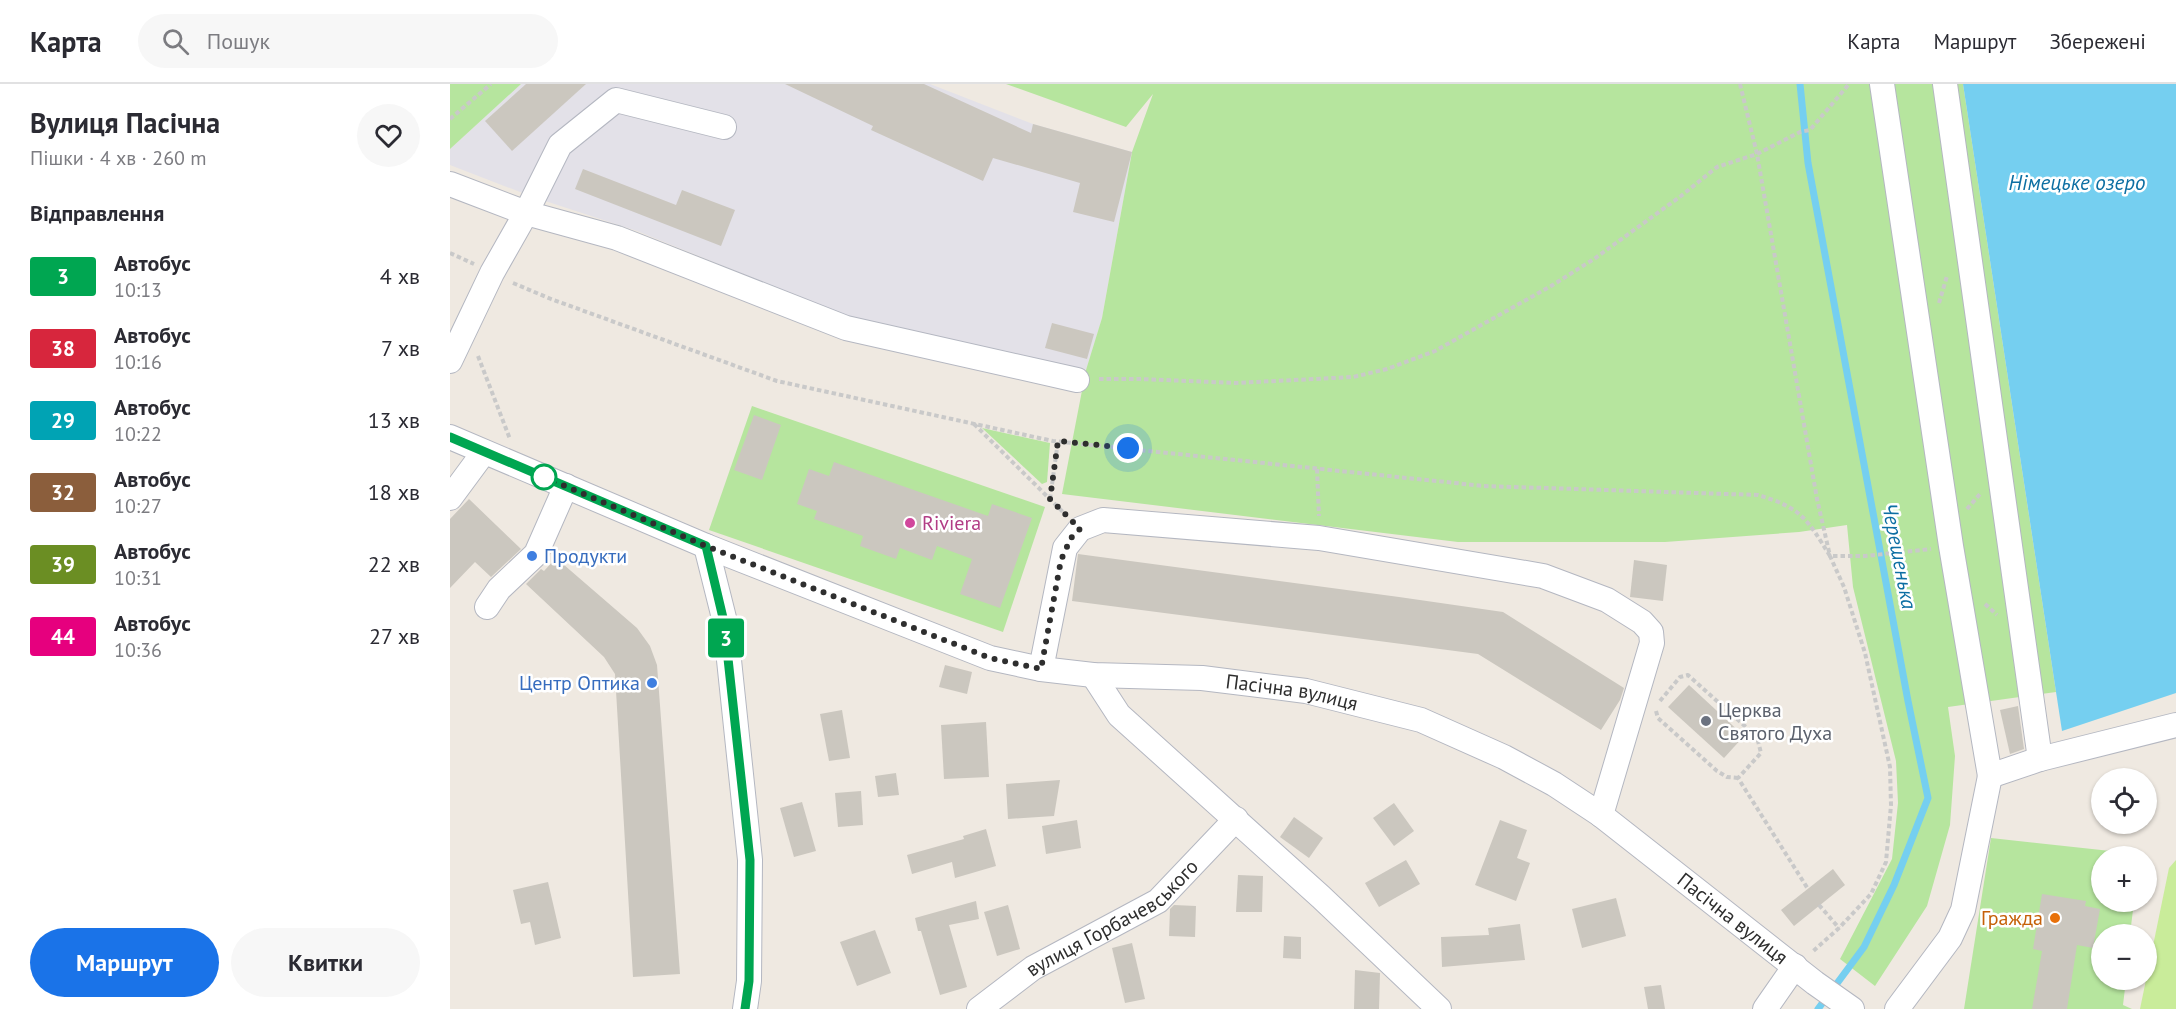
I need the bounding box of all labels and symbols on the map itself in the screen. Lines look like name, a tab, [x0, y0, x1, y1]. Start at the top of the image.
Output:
water label: Німецьке озеро	[2009, 169, 2145, 196]
your location	[1113, 433, 1143, 463]
unlabelled marker	[531, 464, 557, 490]
water label: Черешенька	[1876, 501, 1923, 612]
place label: Riviera	[922, 510, 981, 536]
marker: Riviera	[903, 516, 917, 530]
place label: Продукти	[544, 543, 627, 569]
marker: Продукти	[525, 549, 539, 563]
line badge: 3	[706, 618, 746, 658]
street label: Пасічна вулиця	[1224, 668, 1361, 717]
place label: Центр Оптика	[519, 670, 640, 696]
marker: Центр Оптика	[645, 676, 659, 690]
place label: Церква Святого Духа	[1718, 697, 1832, 746]
marker: Церква Святого Духа	[1699, 714, 1713, 728]
street label: вулиця Горбачевського	[1020, 854, 1204, 982]
street label: Пасічна вулиця	[1672, 867, 1793, 970]
place label: Гражда	[1981, 905, 2043, 931]
marker: Гражда	[2048, 911, 2062, 925]

